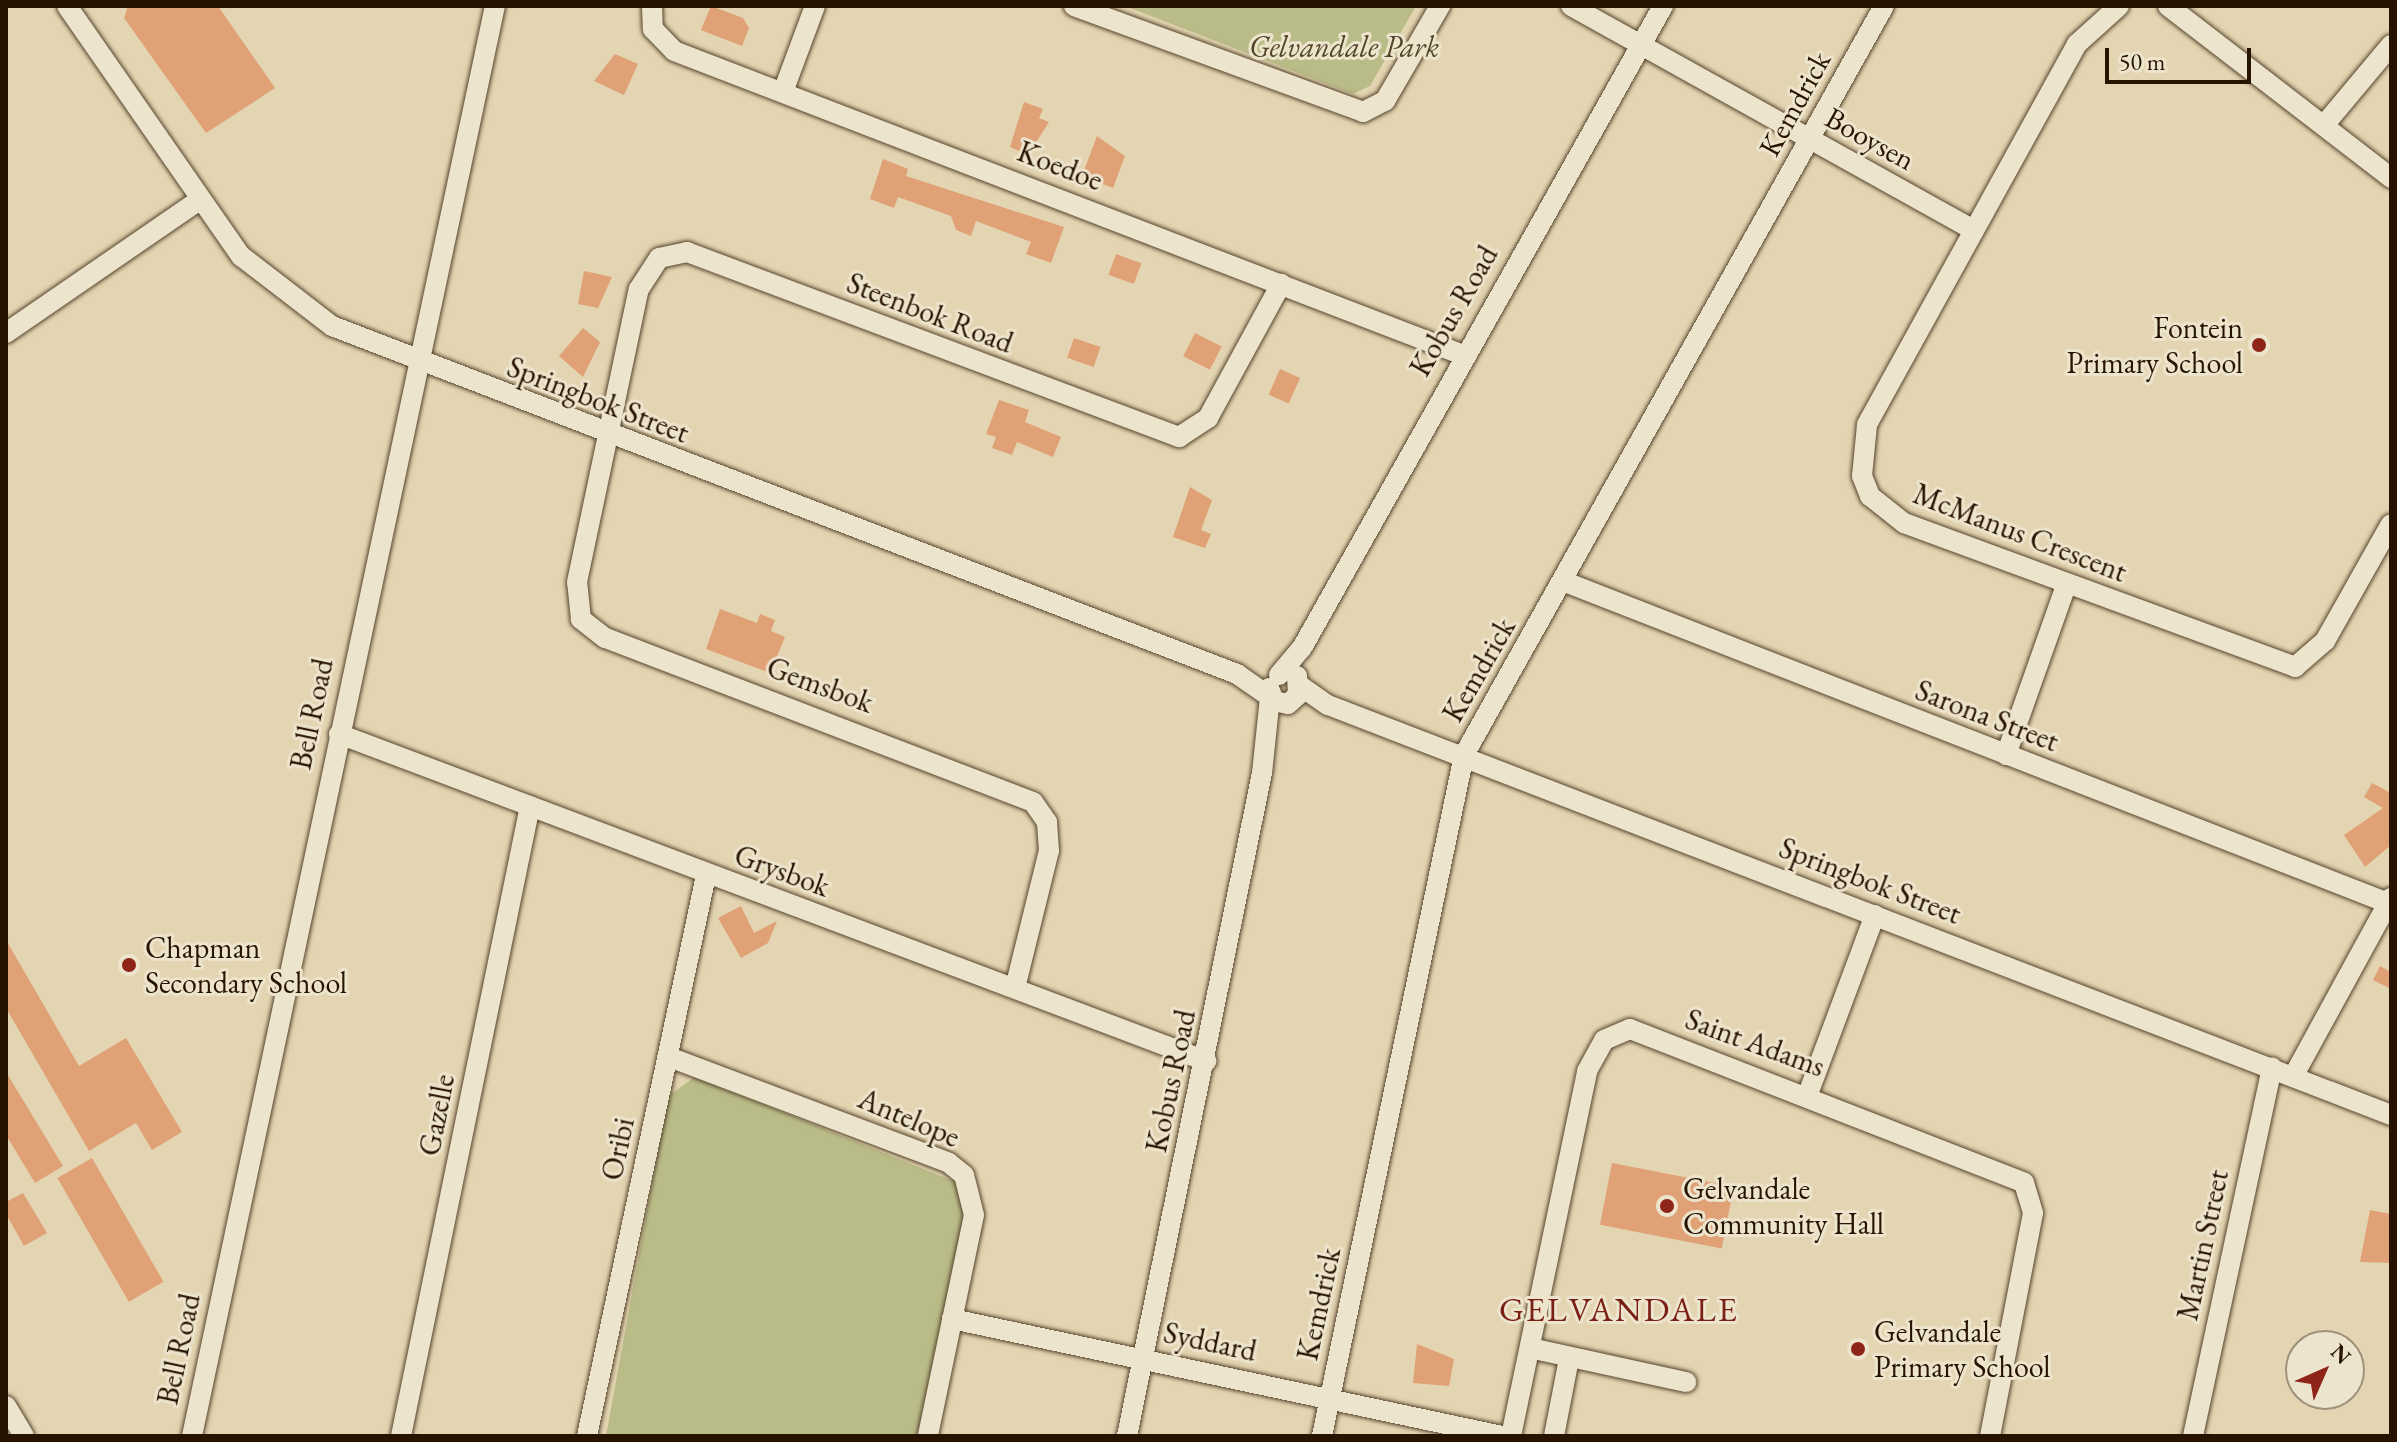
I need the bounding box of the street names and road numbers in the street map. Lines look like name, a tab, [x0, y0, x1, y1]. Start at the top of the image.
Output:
street label: Kemdrick	[1752, 45, 1838, 163]
street label: Booysen	[1819, 100, 1921, 178]
street label: Koedoe	[1012, 133, 1108, 199]
street label: Kobus Road	[1402, 239, 1506, 383]
street label: Steenbok Road	[842, 265, 1018, 361]
street label: Springbok Street	[502, 349, 694, 451]
street label: McManus Crescent	[1908, 476, 2132, 590]
street label: Kemdrick	[1435, 612, 1523, 728]
street label: Gemsbok	[762, 649, 878, 721]
street label: Bell Road	[283, 655, 341, 773]
street label: Sarona Street	[1910, 672, 2064, 760]
street label: Springbok Street	[1774, 830, 1966, 932]
street label: Grysbok	[729, 837, 835, 905]
street label: Saint Adams	[1680, 1001, 1830, 1085]
street label: Kobus Road	[1138, 1006, 1204, 1156]
street label: Gazelle	[411, 1071, 463, 1159]
street label: Antelope	[853, 1081, 965, 1155]
street label: Oribi	[594, 1114, 642, 1184]
street label: Martin Street	[2169, 1166, 2237, 1324]
street label: Kemdrick	[1290, 1244, 1348, 1364]
street label: Bell Road	[150, 1290, 208, 1408]
street label: Syddard	[1160, 1315, 1260, 1369]

